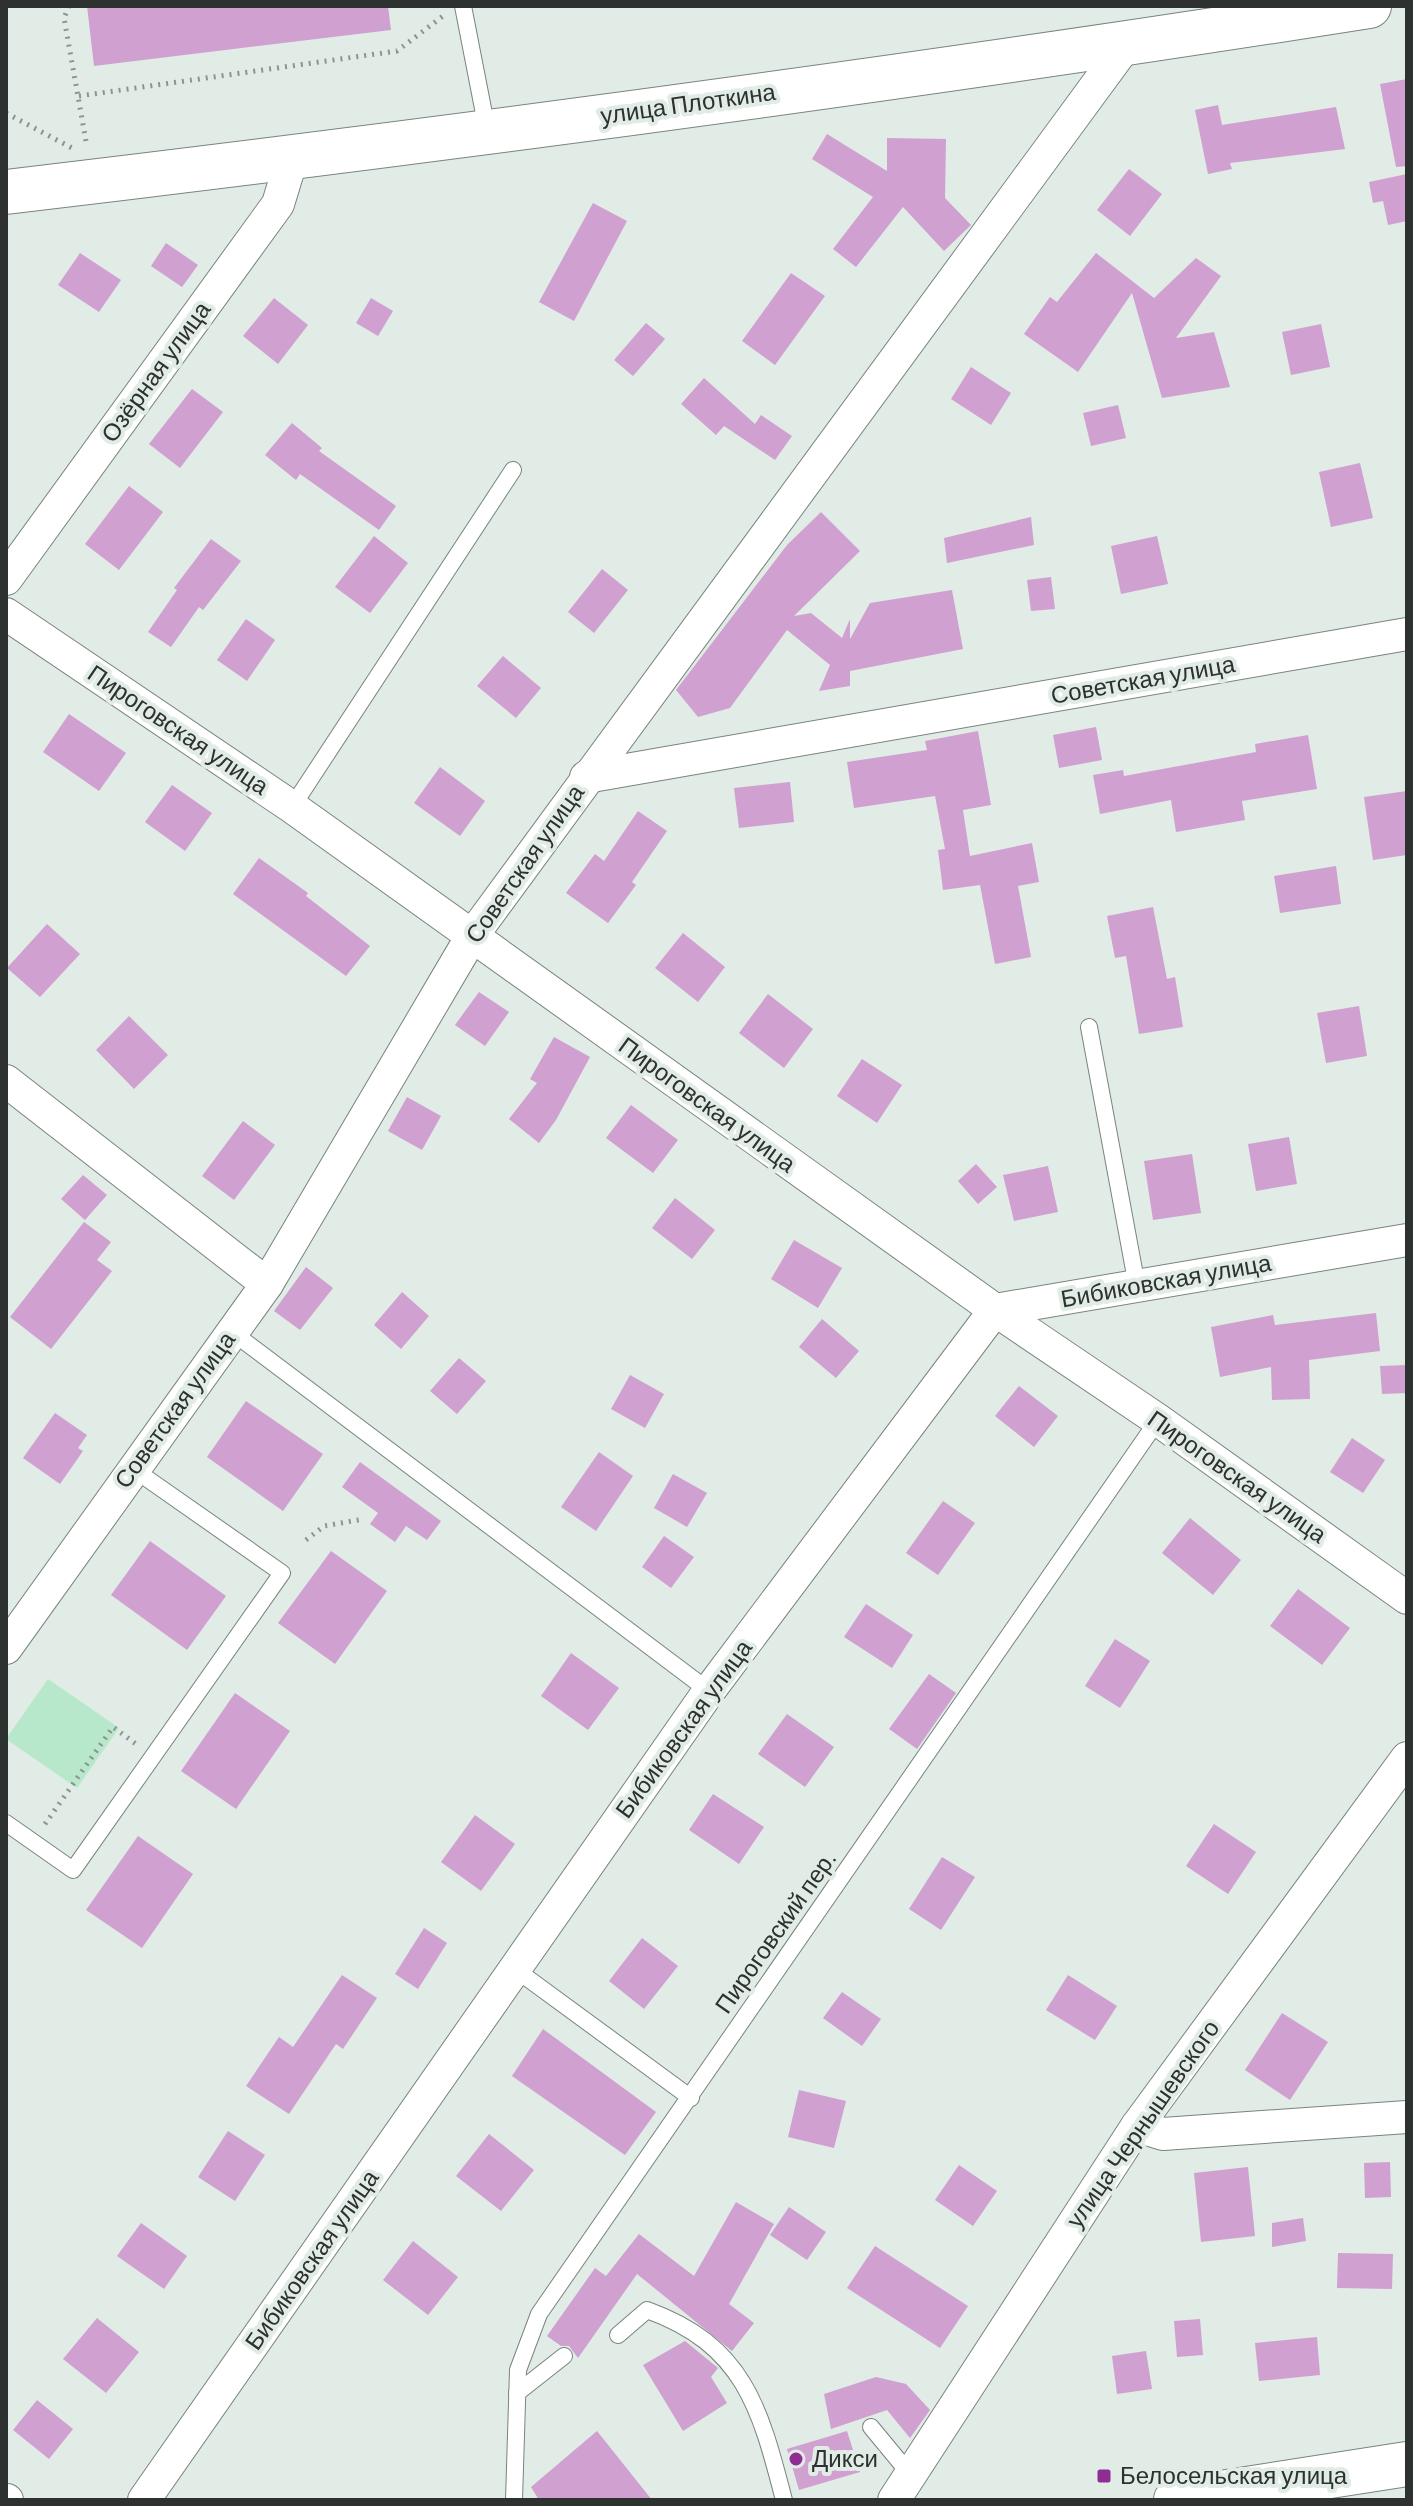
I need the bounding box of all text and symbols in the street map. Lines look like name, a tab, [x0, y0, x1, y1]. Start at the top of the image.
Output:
street label: улица Плоткина	[598, 76, 778, 129]
street label: Озёрная улица	[94, 295, 216, 447]
street label: Советская улица	[1048, 648, 1238, 709]
street label: Пироговская улица	[83, 658, 275, 800]
street label: Советская улица	[458, 778, 590, 948]
street label: Пироговская улица	[614, 1030, 803, 1178]
street label: Бибиковская улица	[1058, 1247, 1274, 1312]
street label: Советская улица	[107, 1325, 241, 1493]
street label: Пироговская улица	[1143, 1403, 1333, 1549]
street label: Бибиковская улица	[608, 1633, 758, 1823]
street label: Пироговский пер.	[708, 1844, 842, 2018]
street label: улица Чернышевского	[1059, 2014, 1224, 2233]
street label: Бибиковская улица	[238, 2163, 384, 2355]
place label: Дикси	[812, 2443, 878, 2472]
marker: Дикси	[787, 2450, 805, 2468]
place label: Белосельская улица	[1120, 2460, 1348, 2489]
marker: Белосельская улица	[1095, 2467, 1113, 2485]

